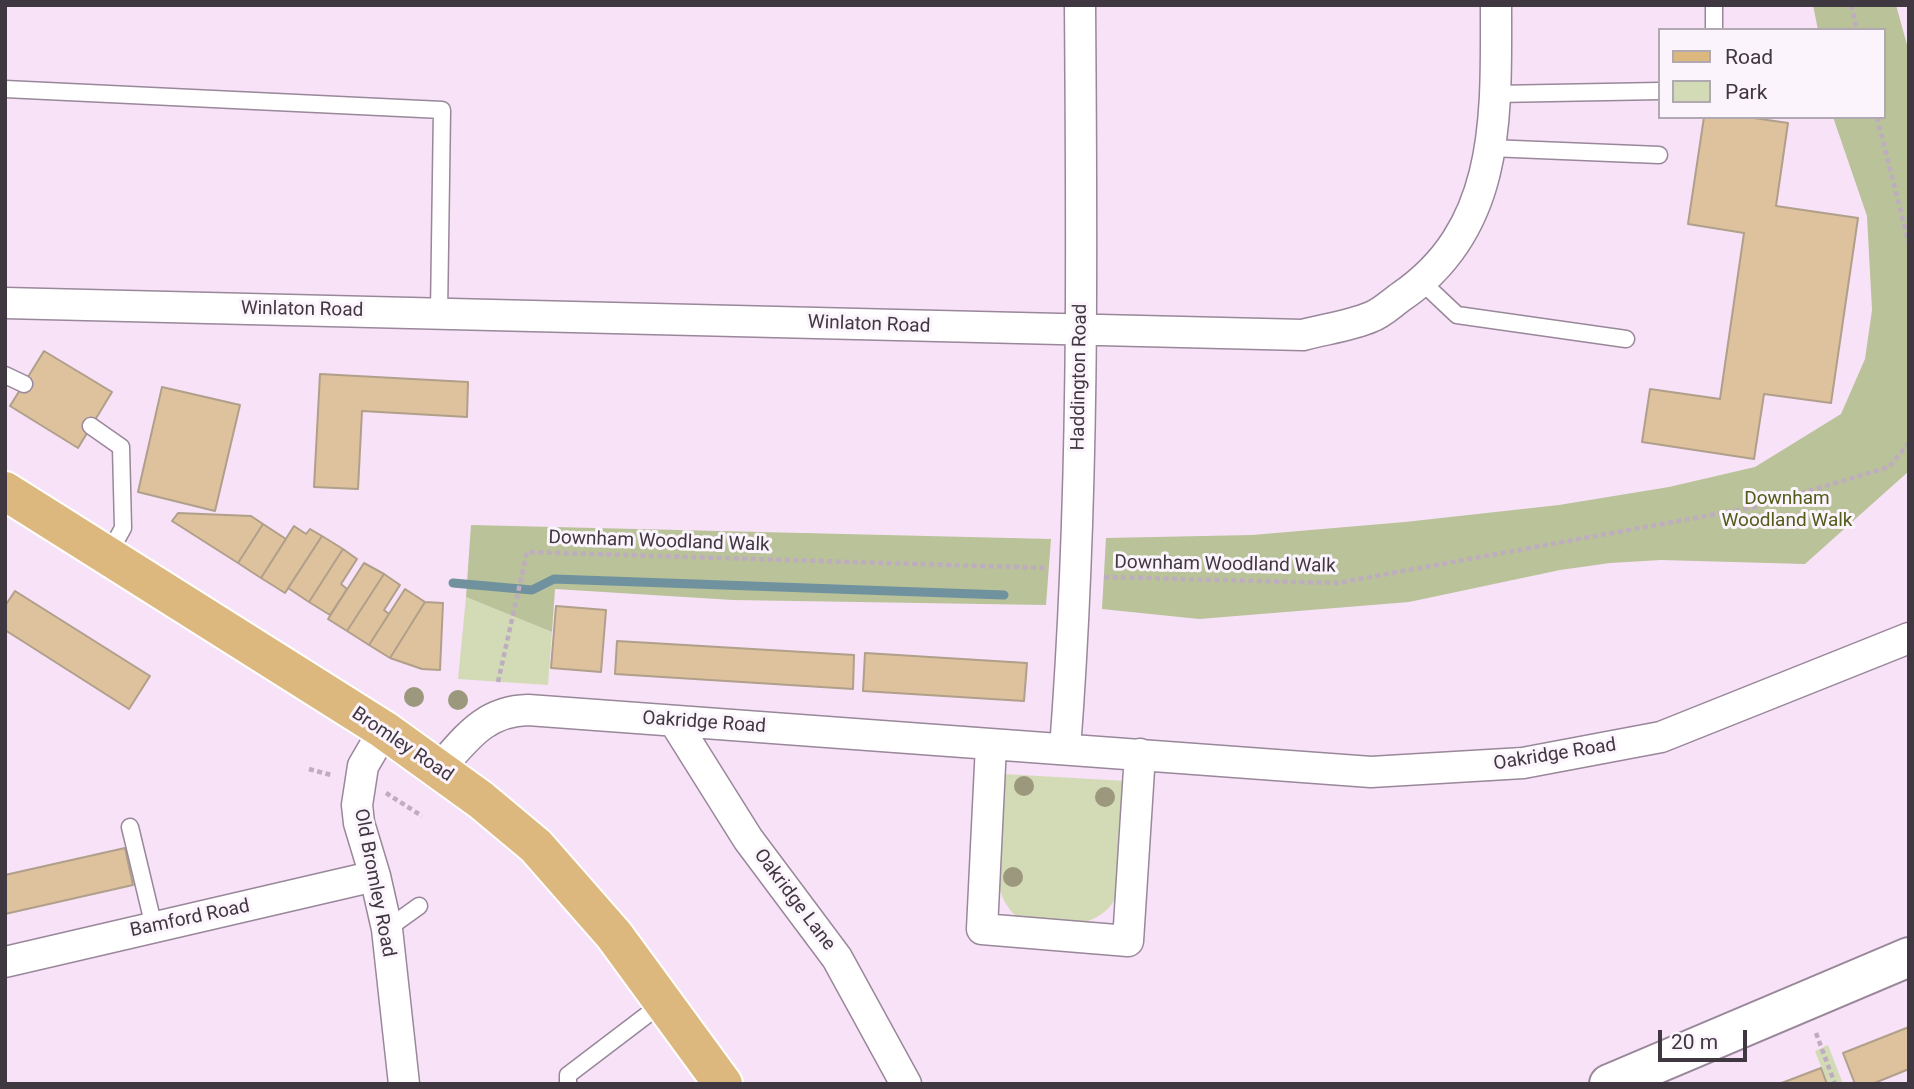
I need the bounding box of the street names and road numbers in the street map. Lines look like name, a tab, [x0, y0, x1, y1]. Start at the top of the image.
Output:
street label: Winlaton Road	[241, 298, 363, 322]
street label: Haddington Road	[1067, 303, 1093, 451]
street label: Winlaton Road	[807, 311, 931, 339]
street label: Downham Woodland Walk	[548, 527, 770, 557]
street label: Downham Woodland Walk	[1114, 552, 1336, 578]
street label: Bromley Road	[347, 703, 457, 787]
street label: Oakridge Road	[641, 707, 767, 739]
street label: Oakridge Road	[1492, 734, 1618, 776]
street label: Old Bromley Road	[348, 807, 400, 959]
street label: Oakridge Lane	[748, 845, 840, 955]
street label: Bamford Road	[128, 895, 252, 943]

